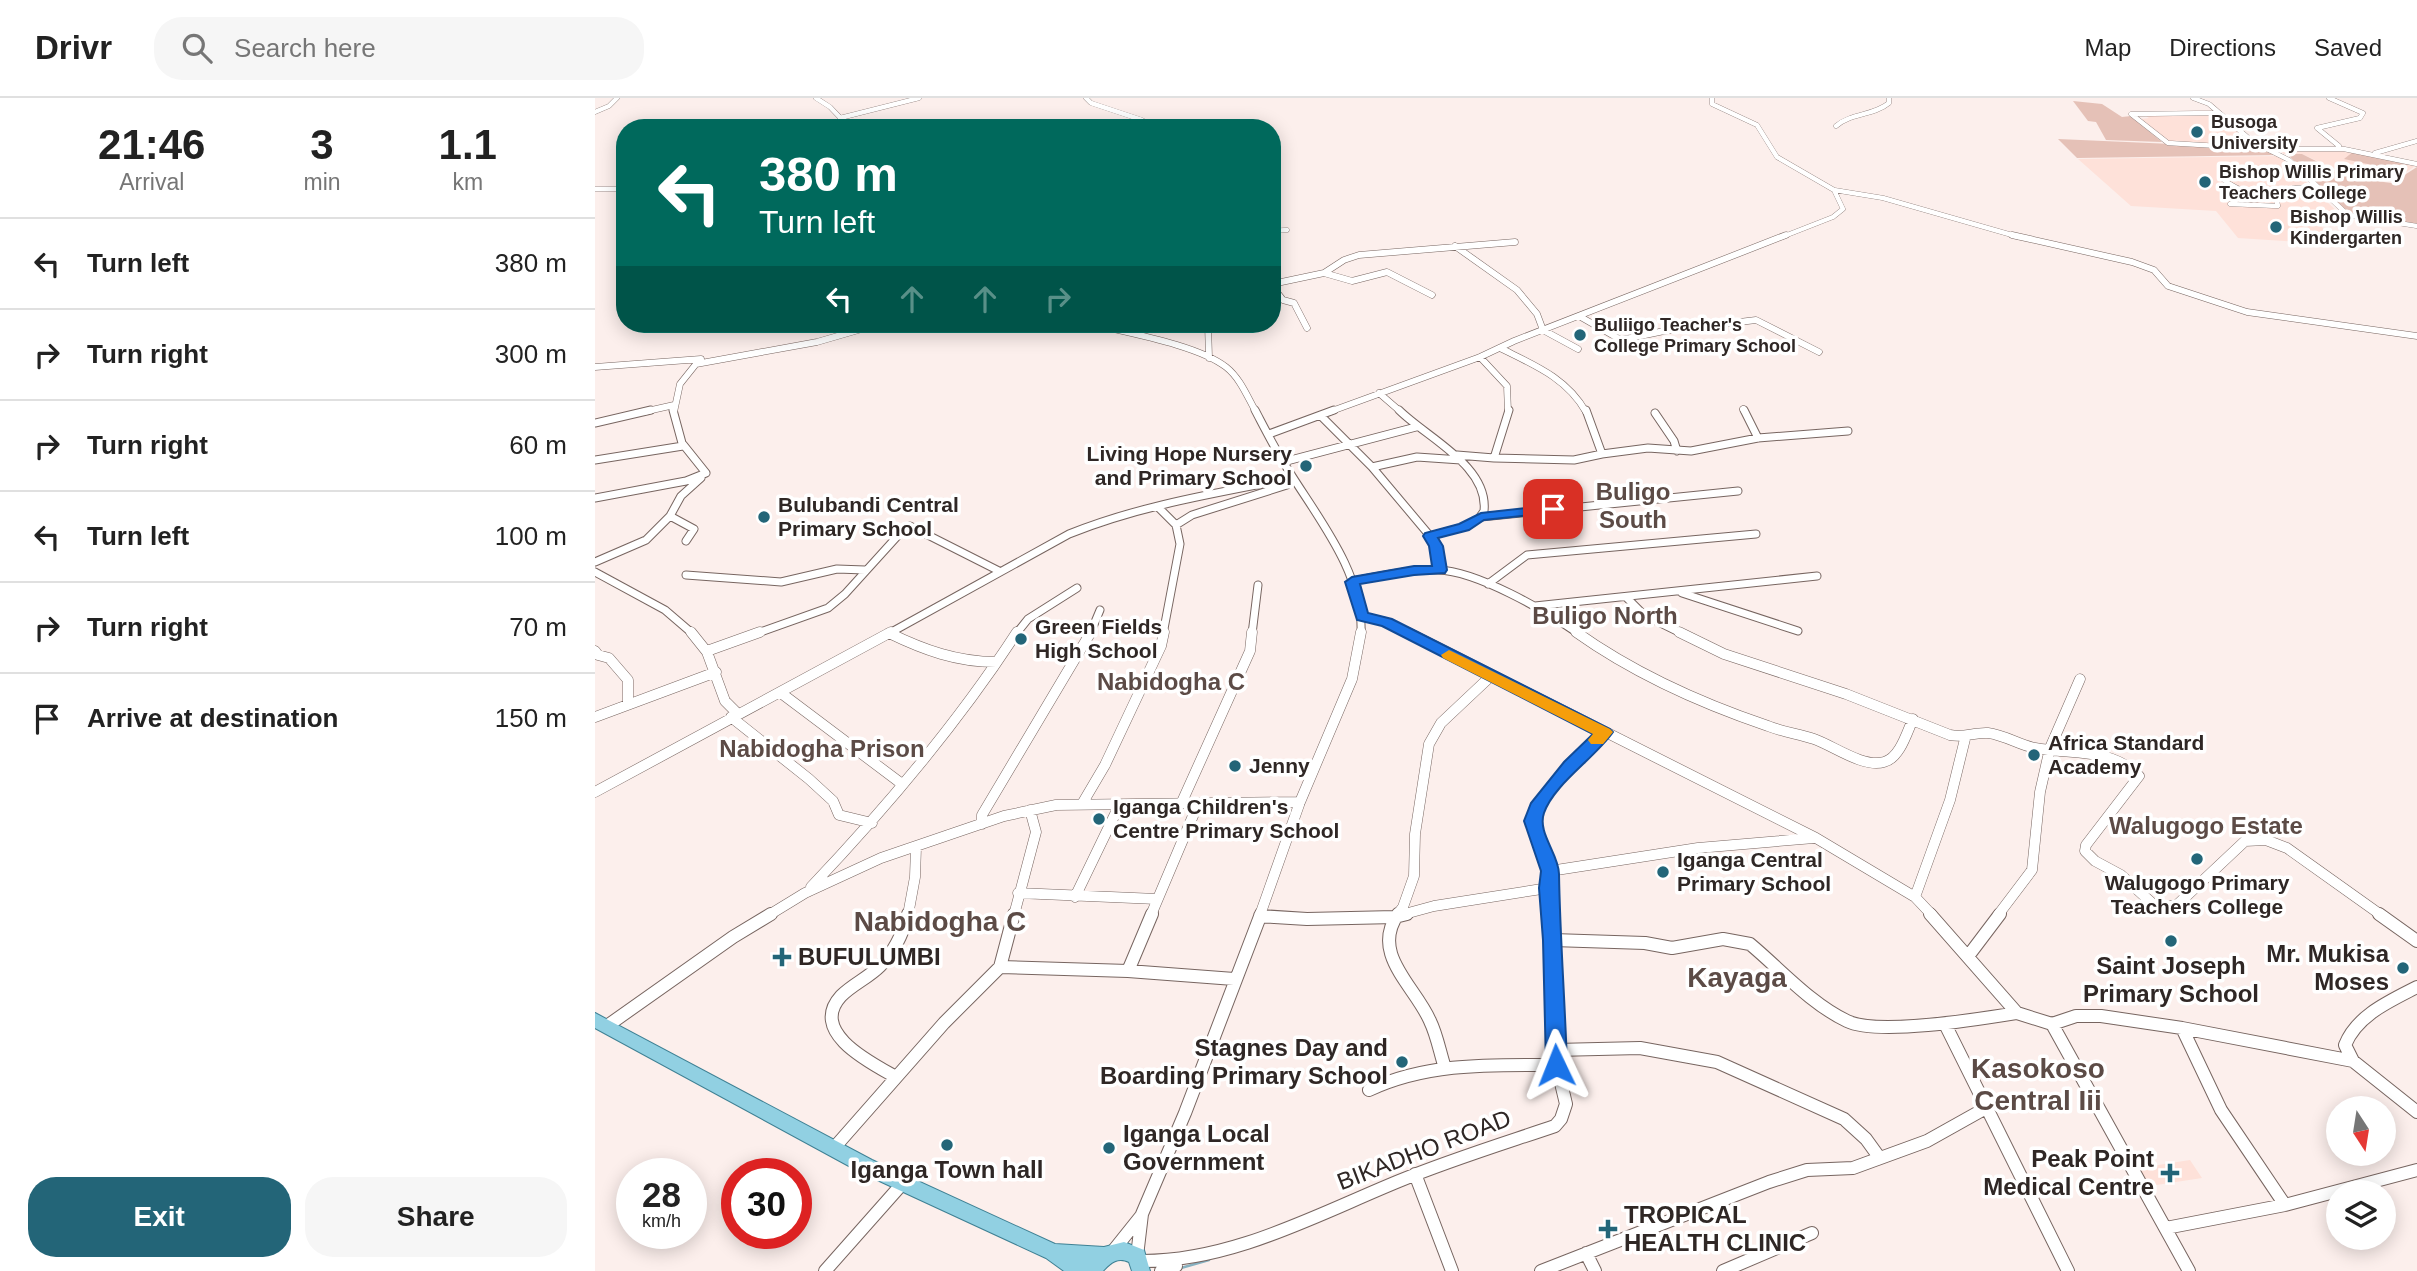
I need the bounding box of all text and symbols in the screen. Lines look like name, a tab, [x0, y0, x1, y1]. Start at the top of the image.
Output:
search box	[154, 17, 644, 80]
text: Drivr	[35, 29, 112, 66]
icon: search	[178, 29, 216, 67]
text: Search here	[234, 33, 376, 63]
text: Map	[2085, 34, 2131, 61]
text: Directions	[2169, 34, 2276, 61]
text: Saved	[2314, 34, 2382, 61]
place label: Busoga University	[2211, 112, 2298, 153]
text: 21:46	[98, 121, 205, 168]
text: 3	[310, 121, 334, 168]
text: 1.1	[439, 121, 497, 168]
marker: Busoga University	[2189, 124, 2205, 140]
icon: left	[644, 147, 735, 238]
text: 380 m	[759, 147, 898, 201]
place label: Bishop Willis Primary Teachers College	[2219, 162, 2404, 203]
text: Arrival	[119, 169, 184, 195]
text: min	[303, 169, 341, 195]
text: km	[452, 169, 483, 195]
marker: Bishop Willis Primary Teachers College	[2197, 174, 2213, 190]
text: Turn left	[759, 204, 875, 240]
place label: Bishop Willis Kindergarten	[2290, 207, 2403, 248]
marker: Bishop Willis Kindergarten	[2268, 219, 2284, 235]
icon: left	[28, 245, 66, 283]
text: Turn left	[87, 248, 189, 278]
text: 380 m	[495, 248, 567, 278]
icon: left	[820, 280, 858, 318]
icon: ahead	[893, 280, 931, 318]
icon: ahead	[966, 280, 1004, 318]
icon: right	[1039, 280, 1077, 318]
place label: Buliigo Teacher's College Primary School	[1594, 315, 1796, 356]
marker: Buliigo Teacher's College Primary School	[1572, 327, 1588, 343]
icon: right	[28, 336, 66, 374]
text: Turn right	[87, 339, 208, 369]
text: 300 m	[495, 339, 567, 369]
icon: right	[28, 427, 66, 465]
text: Turn right	[87, 430, 208, 460]
text: 60 m	[509, 430, 567, 460]
place label: Living Hope Nursery and Primary School	[1087, 442, 1292, 489]
marker: Living Hope Nursery and Primary School	[1298, 458, 1314, 474]
district label: Buligo South	[1596, 478, 1670, 533]
pin	[1523, 479, 1583, 539]
icon: arrive	[1534, 490, 1572, 528]
place label: Bulubandi Central Primary School	[778, 493, 959, 540]
marker: Bulubandi Central Primary School	[756, 509, 772, 525]
icon: left	[28, 518, 66, 556]
text: Turn left	[87, 521, 189, 551]
text: 100 m	[495, 521, 567, 551]
district label: Buligo North	[1532, 602, 1678, 629]
icon: right	[28, 609, 66, 647]
text: Turn right	[87, 612, 208, 642]
text: 70 m	[509, 612, 567, 642]
place label: Green Fields High School	[1035, 615, 1162, 662]
marker: Green Fields High School	[1013, 631, 1029, 647]
district label: Nabidogha C	[1097, 668, 1245, 695]
icon: arrive	[28, 700, 66, 738]
text: Arrive at destination	[87, 703, 338, 733]
text: 150 m	[495, 703, 567, 733]
place label: Africa Standard Academy	[2048, 731, 2204, 778]
district label: Nabidogha Prison	[719, 735, 925, 762]
marker: Africa Standard Academy	[2026, 747, 2042, 763]
place label: Jenny	[1249, 754, 1310, 777]
marker: Jenny	[1227, 758, 1243, 774]
place label: Iganga Children's Centre Primary School	[1113, 795, 1339, 842]
marker: Iganga Children's Centre Primary School	[1091, 811, 1107, 827]
district label: Walugogo Estate	[2109, 812, 2303, 839]
place label: Iganga Central Primary School	[1677, 848, 1831, 895]
marker: Walugogo Primary Teachers College	[2189, 851, 2205, 867]
marker: Iganga Central Primary School	[1655, 864, 1671, 880]
place label: Walugogo Primary Teachers College	[2105, 871, 2290, 918]
district label: Nabidogha C	[854, 906, 1026, 937]
marker: Saint Joseph Primary School	[2163, 933, 2179, 949]
place label: Mr. Mukisa Moses	[2266, 940, 2390, 995]
place label: BUFULUMBI	[798, 943, 941, 970]
marker: BUFULUMBI	[772, 947, 792, 967]
place label: Saint Joseph Primary School	[2083, 952, 2259, 1007]
marker: Mr. Mukisa Moses	[2395, 960, 2411, 976]
district label: Kayaga	[1687, 962, 1787, 993]
position arrow	[1519, 1028, 1593, 1102]
place label: Stagnes Day and Boarding Primary School	[1100, 1034, 1388, 1089]
district label: Kasokoso Central Iii	[1971, 1053, 2105, 1116]
marker: Stagnes Day and Boarding Primary School	[1394, 1054, 1410, 1070]
north arrow	[2326, 1096, 2396, 1166]
map controls	[2326, 1096, 2396, 1250]
street label: BIKADHO ROAD	[1333, 1104, 1515, 1195]
place label: Iganga Local Government	[1123, 1120, 1270, 1175]
marker: Iganga Town hall	[939, 1137, 955, 1153]
marker: Iganga Local Government	[1101, 1140, 1117, 1156]
place label: Peak Point Medical Centre	[1983, 1145, 2154, 1200]
place label: Iganga Town hall	[851, 1156, 1043, 1183]
speed limit sign: 30	[721, 1158, 812, 1249]
marker: Peak Point Medical Centre	[2160, 1163, 2180, 1183]
text: 28	[642, 1175, 681, 1214]
button: Exit	[28, 1177, 291, 1257]
button: Share	[305, 1177, 567, 1257]
button: layers	[2326, 1180, 2396, 1250]
place label: TROPICAL HEALTH CLINIC	[1624, 1201, 1806, 1256]
text: km/h	[642, 1211, 681, 1231]
marker: TROPICAL HEALTH CLINIC	[1598, 1219, 1618, 1239]

